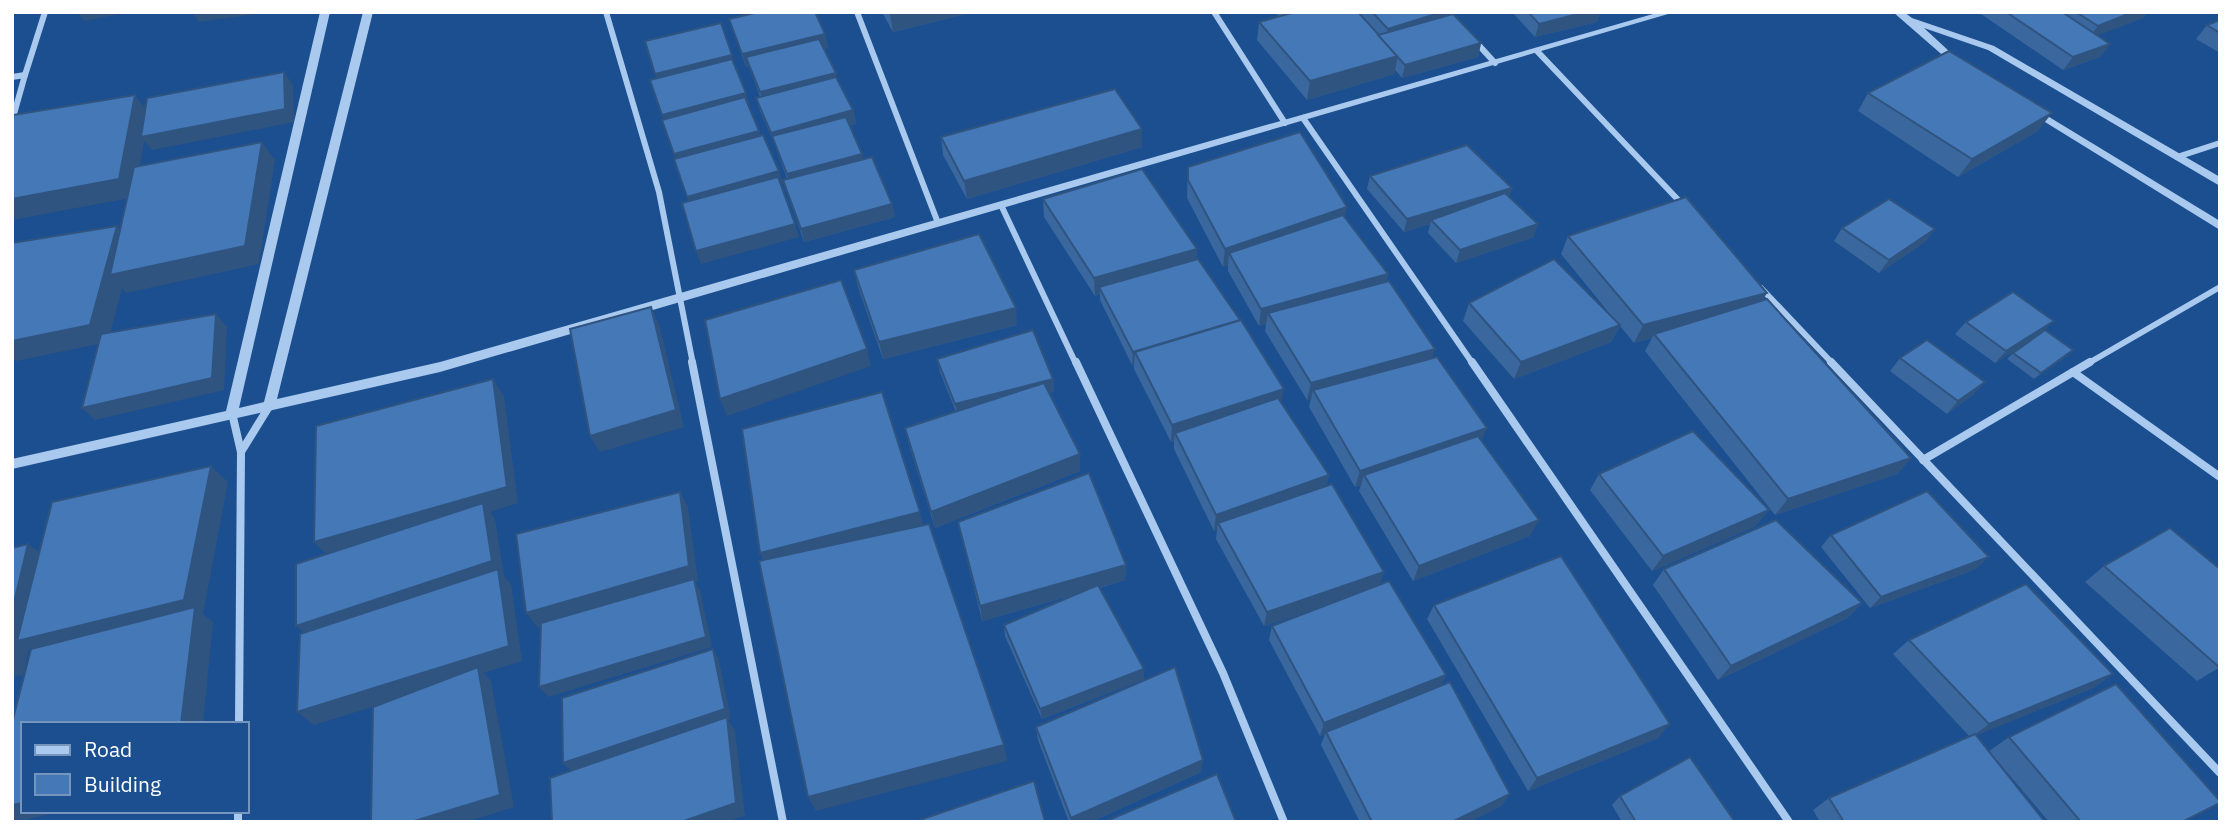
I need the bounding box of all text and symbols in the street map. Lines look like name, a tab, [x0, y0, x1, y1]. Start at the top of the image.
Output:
legend	[21, 722, 248, 813]
text: Road	[84, 735, 132, 763]
text: Building	[84, 770, 161, 798]

